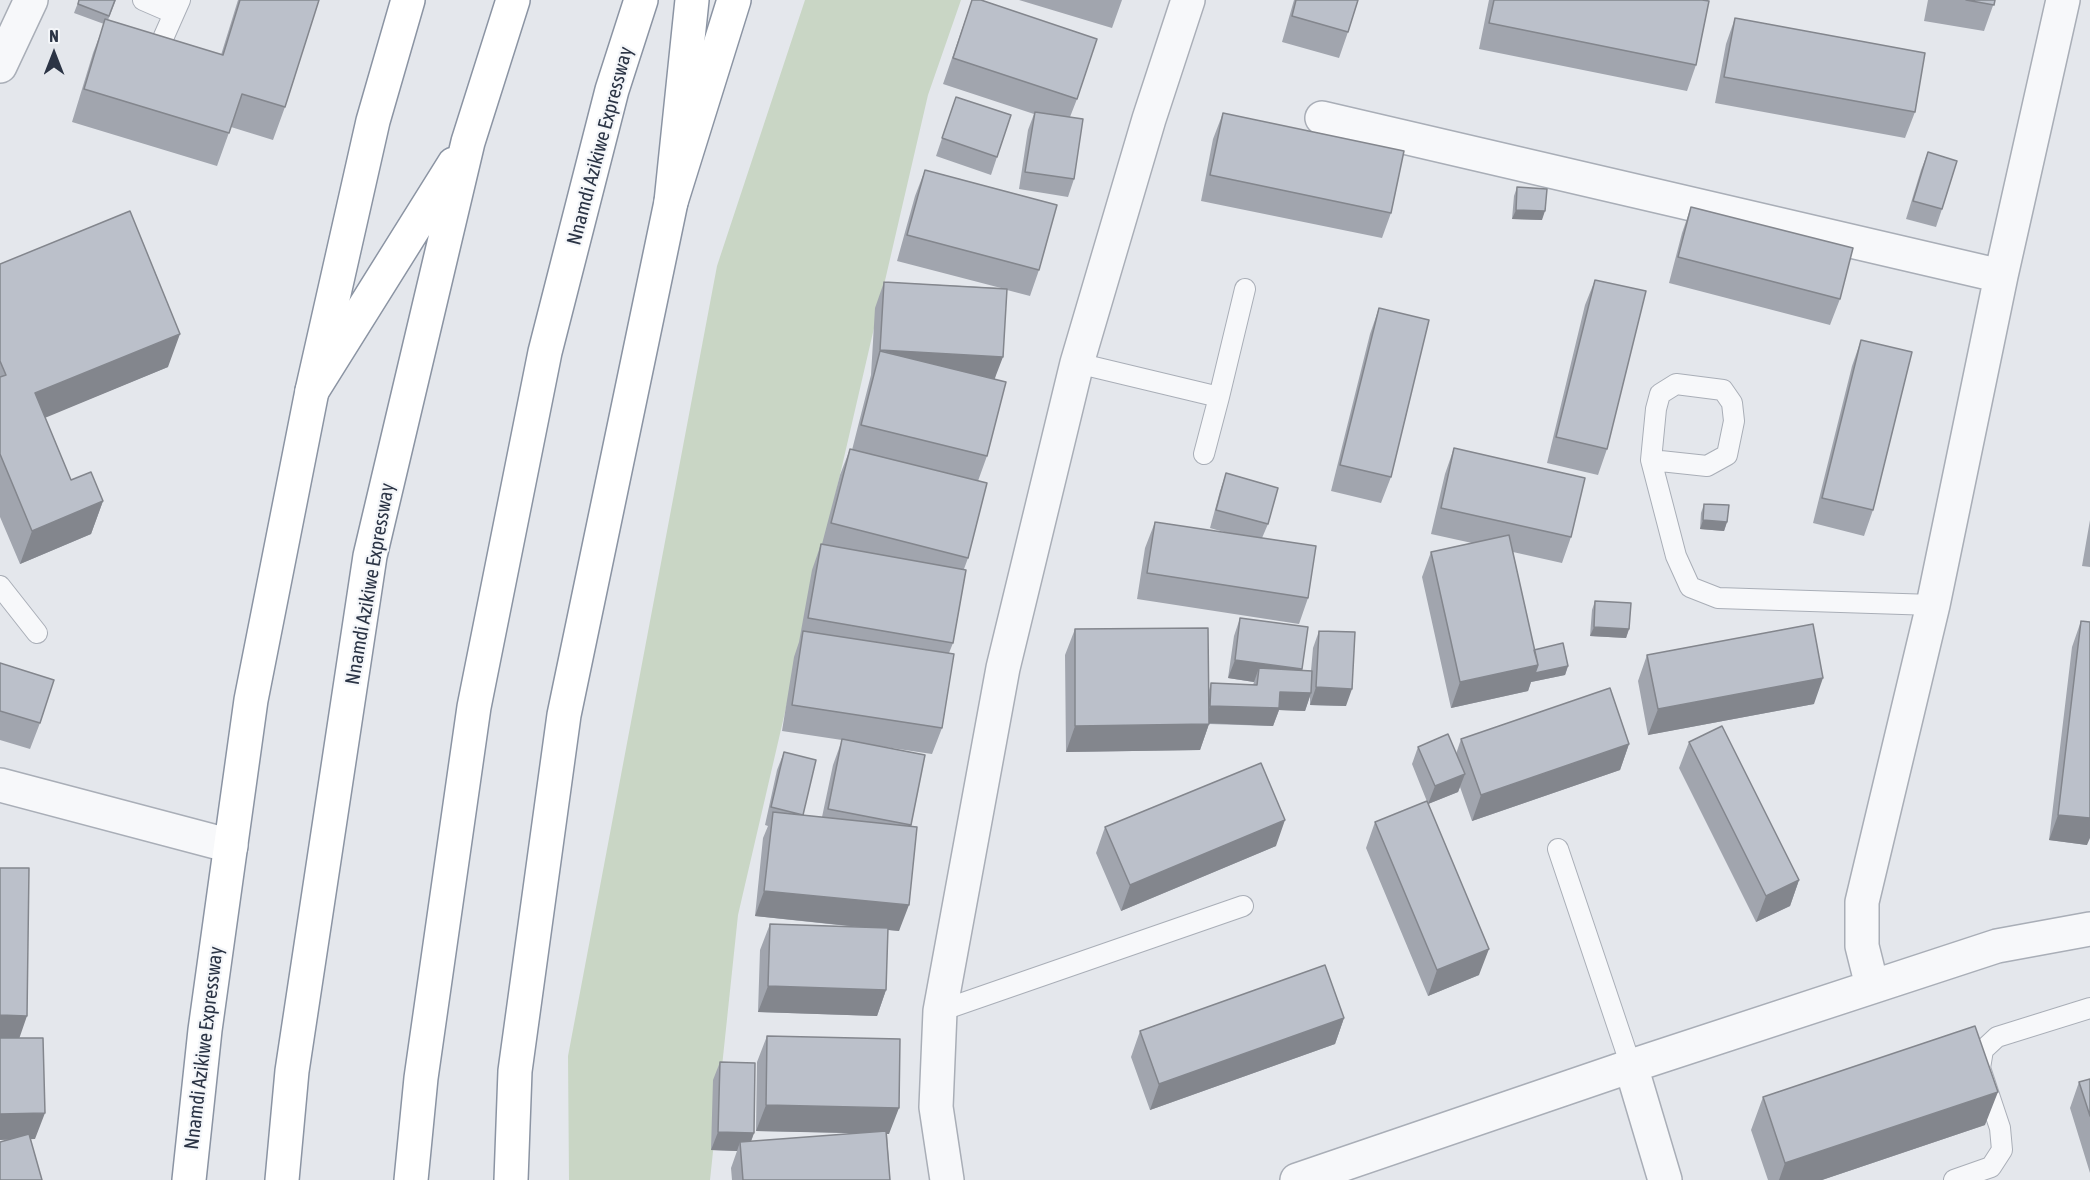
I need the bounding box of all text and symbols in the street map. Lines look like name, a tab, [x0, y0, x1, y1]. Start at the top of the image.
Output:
north arrow	[24, 24, 84, 84]
text: N	[49, 27, 59, 45]
street label: Nnamdi Azikiwe Expressway	[562, 44, 638, 248]
street label: Nnamdi Azikiwe Expressway	[340, 481, 400, 687]
street label: Nnamdi Azikiwe Expressway	[180, 945, 228, 1151]

